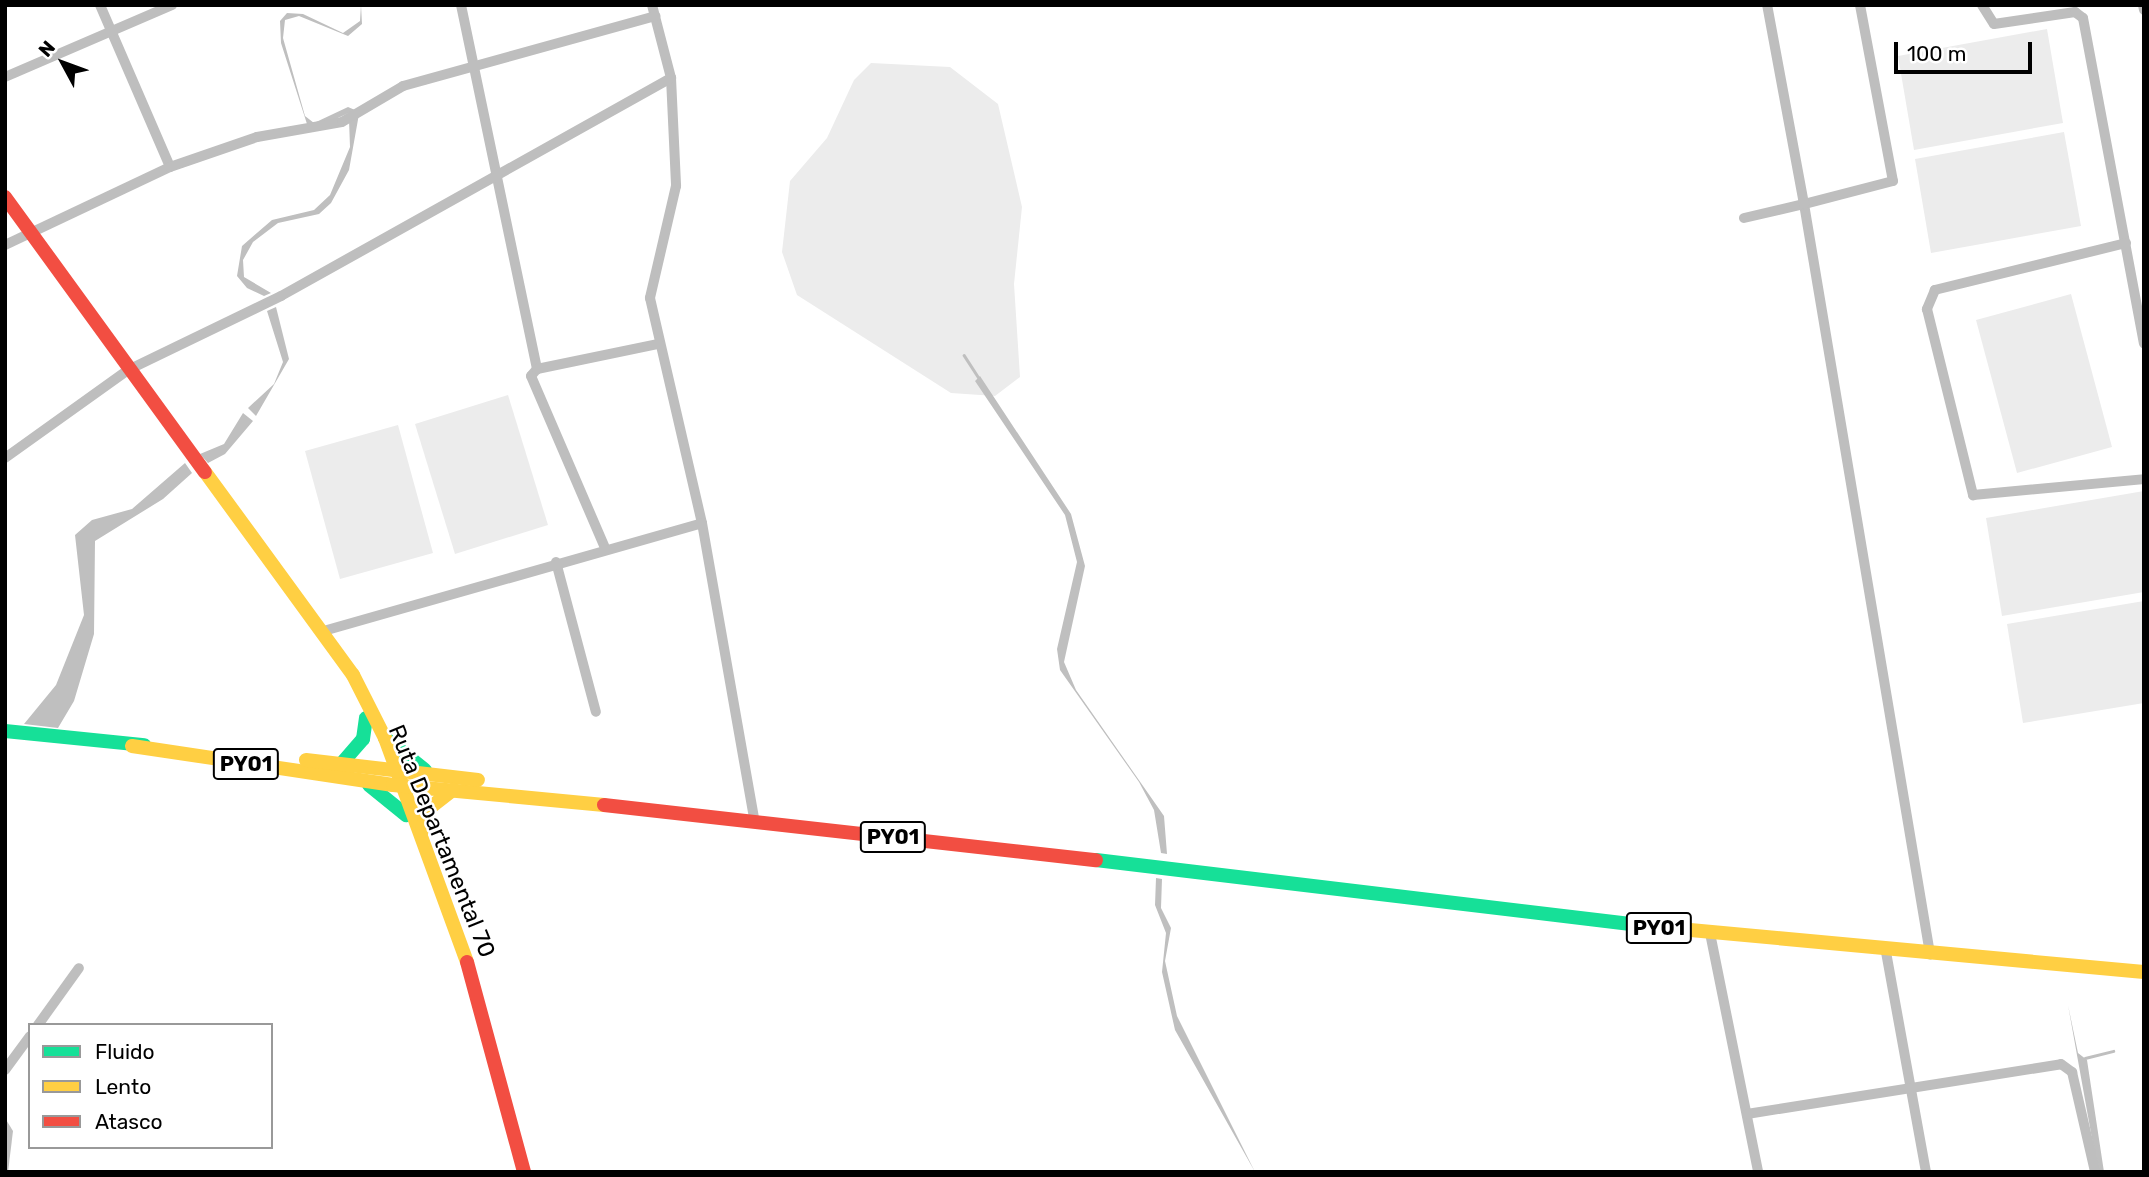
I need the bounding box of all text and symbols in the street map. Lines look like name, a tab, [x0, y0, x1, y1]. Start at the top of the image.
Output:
north arrow	[28, 28, 98, 98]
scale bar	[1897, 28, 2035, 72]
text: N	[34, 36, 60, 62]
text: 100 m	[1907, 41, 1966, 66]
street label: Ruta Departamental 70	[383, 721, 501, 961]
road number: PY01	[213, 746, 279, 782]
road number: PY01	[860, 820, 926, 854]
road number: PY01	[1626, 911, 1692, 946]
legend	[28, 1023, 273, 1149]
text: Fluido	[95, 1039, 155, 1064]
text: Lento	[95, 1074, 151, 1099]
text: Atasco	[95, 1109, 163, 1134]

